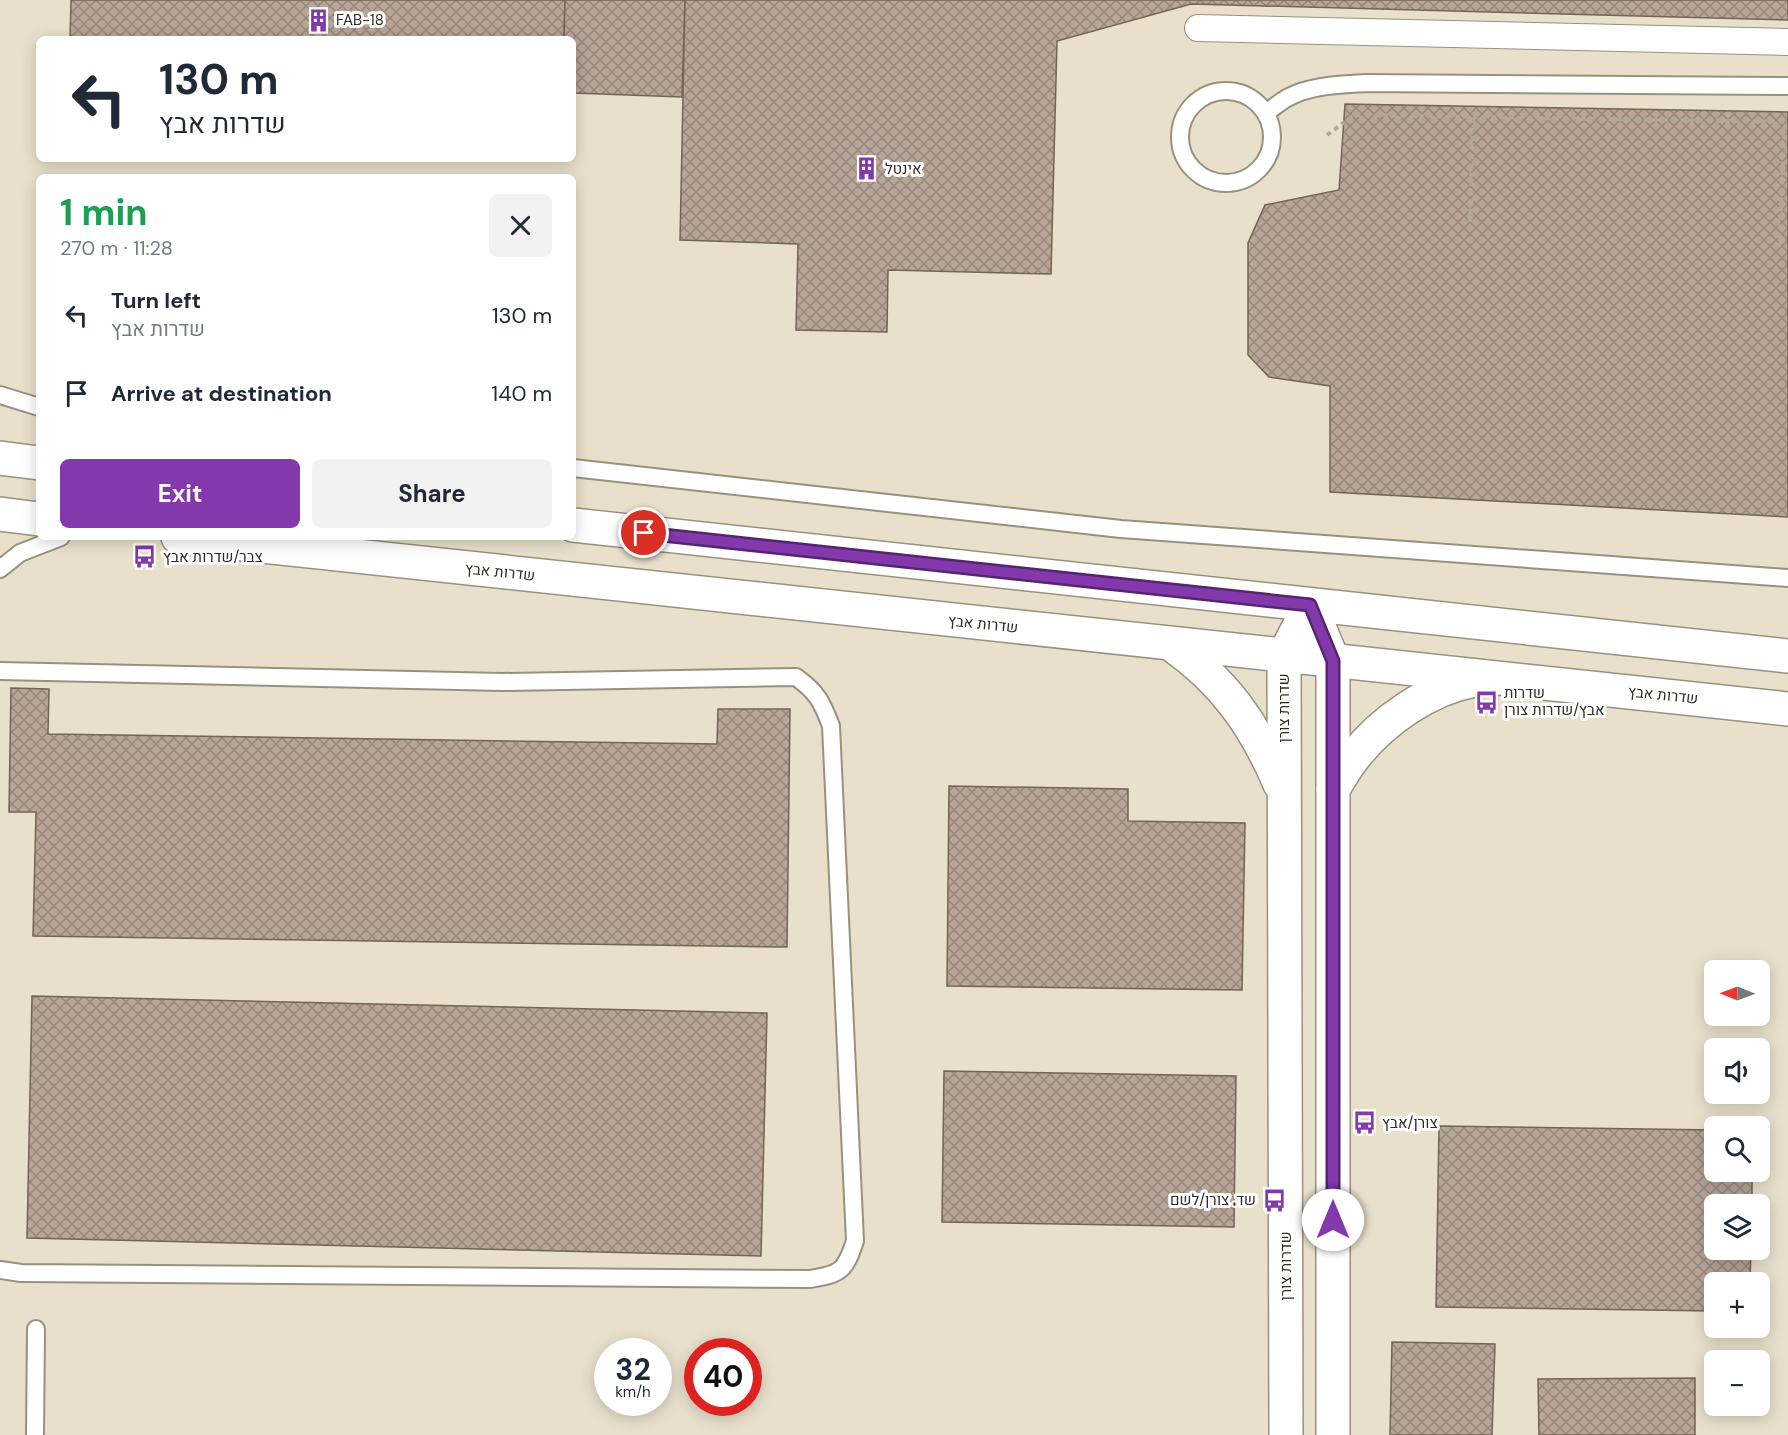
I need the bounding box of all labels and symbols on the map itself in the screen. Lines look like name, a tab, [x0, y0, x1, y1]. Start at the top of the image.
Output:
building icon: FAB-18	[305, 7, 331, 33]
place label: FAB-18	[336, 10, 384, 30]
building icon: אינטל	[854, 156, 880, 182]
place label: אינטל	[885, 159, 922, 179]
pin	[618, 507, 669, 558]
bus stop icon: צבר/שדרות אבץ	[132, 544, 158, 570]
place label: צבר/שדרות אבץ	[163, 547, 263, 567]
street label: שדרות אבץ	[464, 558, 536, 586]
street label: שדרות אבץ	[947, 610, 1019, 638]
street label: שדרות צורן	[1274, 673, 1294, 743]
street label: שדרות אבץ	[1627, 681, 1699, 709]
place label: שדרות אבץ/שדרות צורן	[1504, 683, 1605, 720]
bus stop icon: שדרות אבץ/שדרות צורן	[1473, 689, 1499, 715]
north arrow	[1704, 960, 1770, 1026]
bus stop icon: צורן/אבץ	[1351, 1110, 1377, 1136]
place label: צורן/אבץ	[1382, 1113, 1438, 1133]
bus stop icon: שד. צורן/לשם	[1261, 1187, 1287, 1213]
position arrow	[1301, 1188, 1365, 1252]
place label: שד. צורן/לשם	[1170, 1190, 1256, 1210]
street label: שדרות צורן	[1276, 1231, 1296, 1301]
speed limit sign: 40	[684, 1338, 762, 1416]

